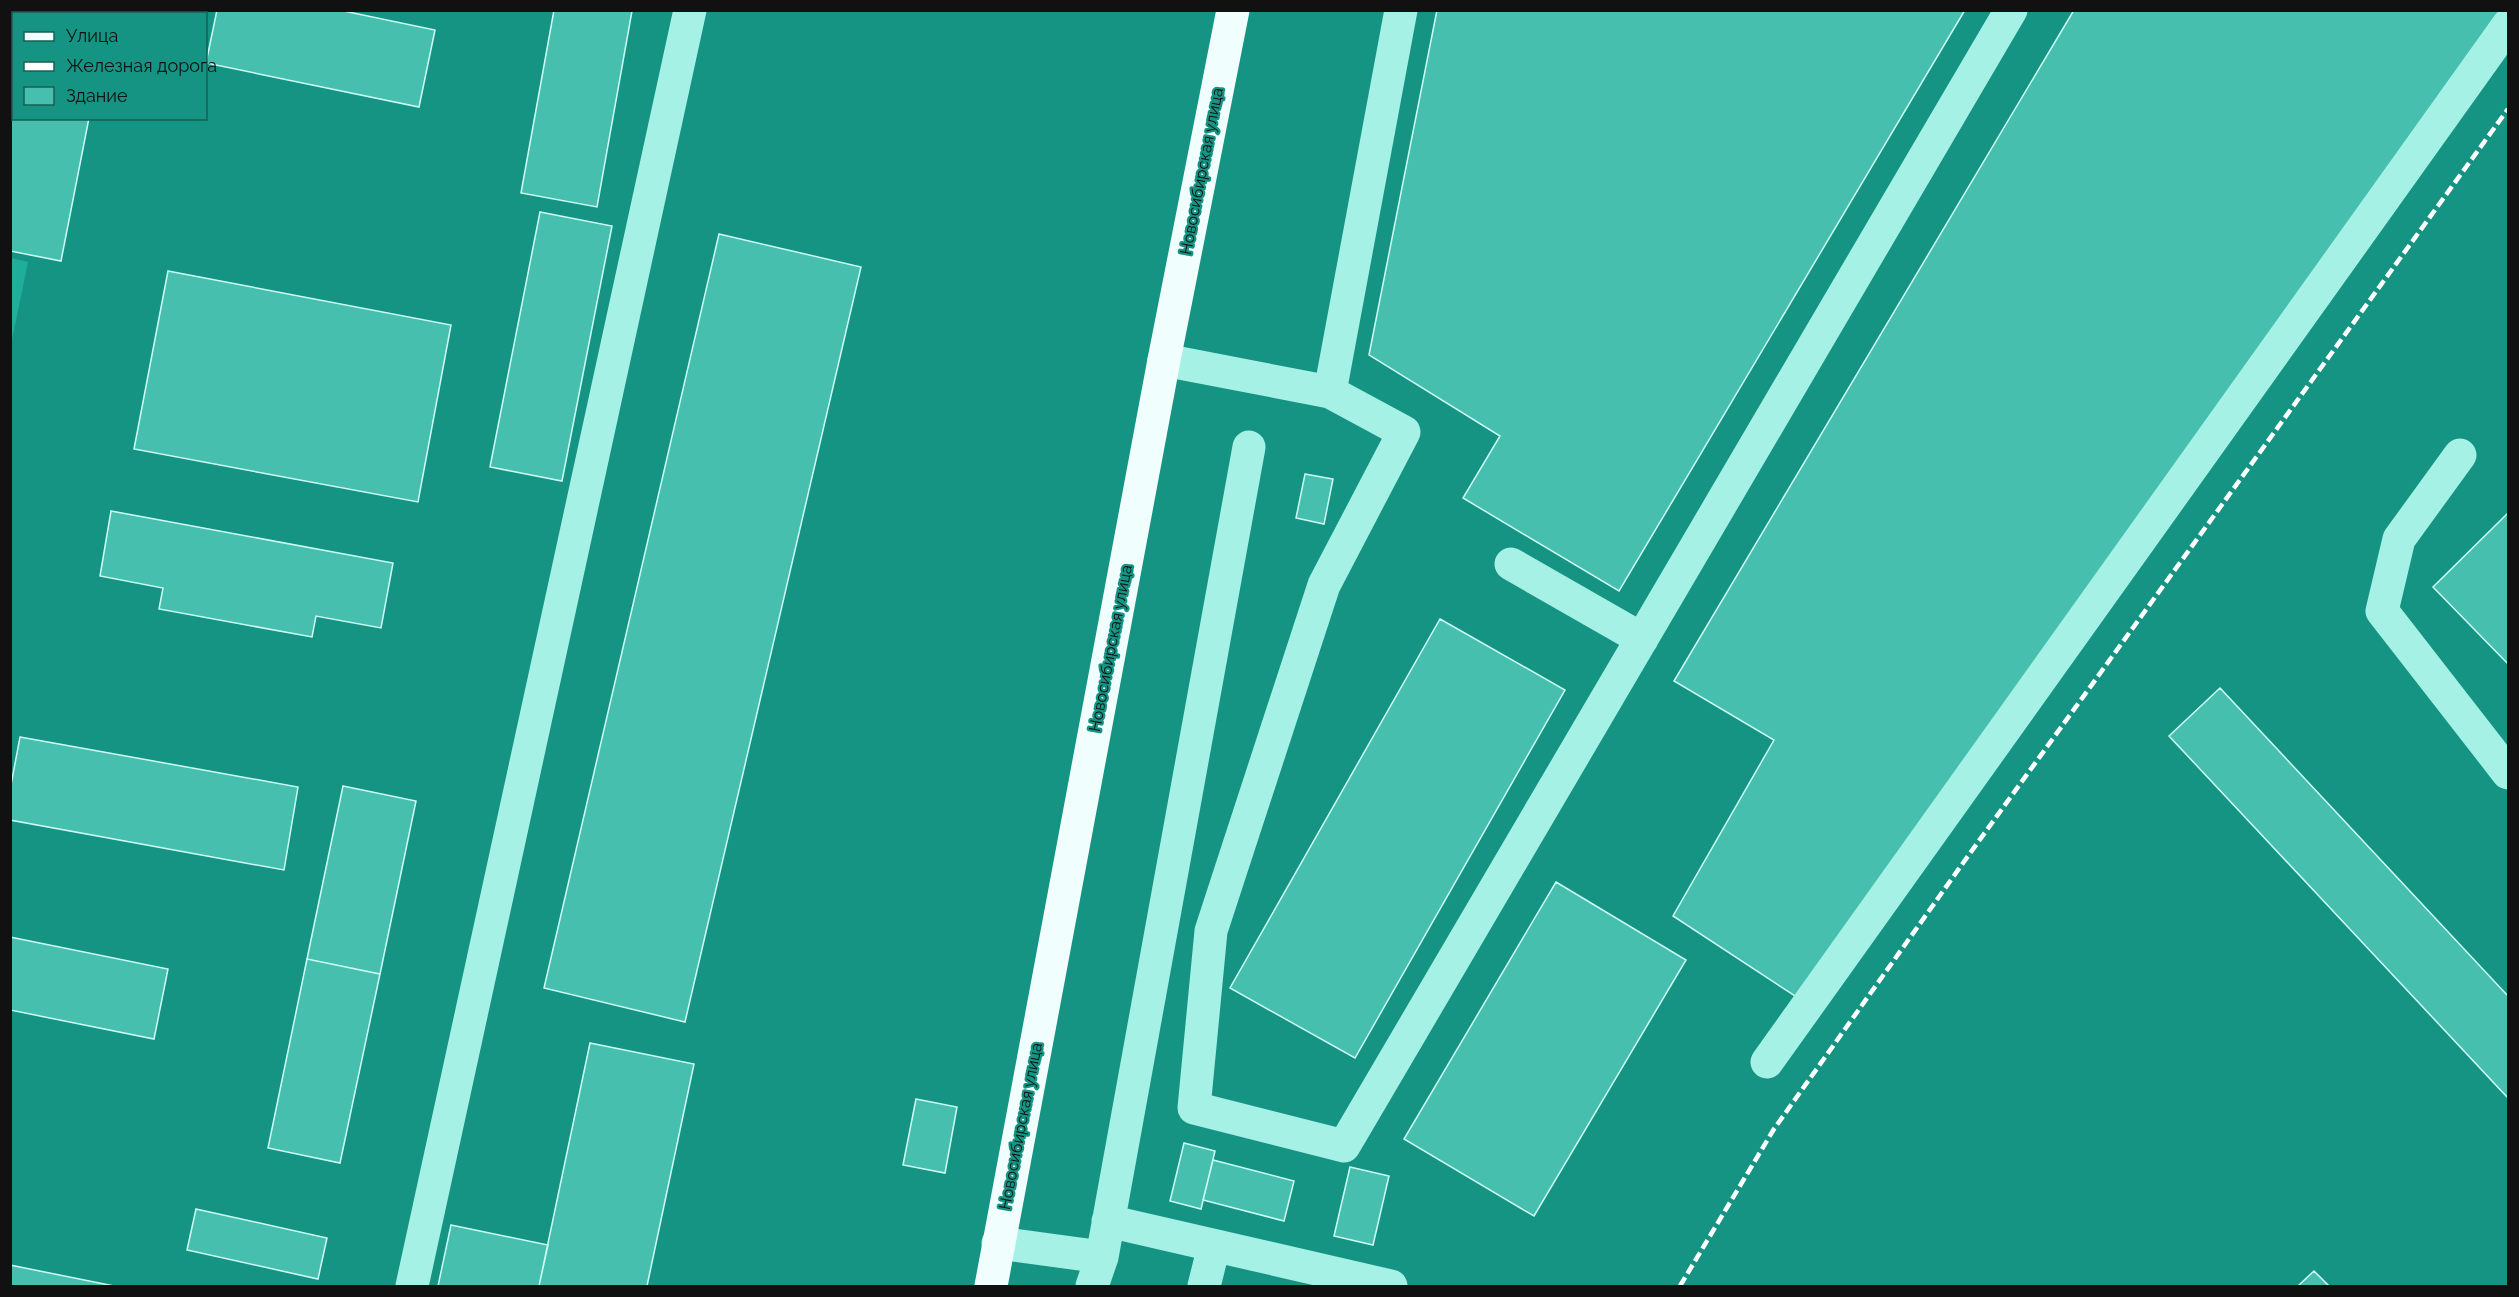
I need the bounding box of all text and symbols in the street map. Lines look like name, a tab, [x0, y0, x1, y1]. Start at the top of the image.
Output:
legend	[12, 12, 207, 120]
text: Улица	[66, 25, 118, 46]
text: Железная дорога	[66, 55, 217, 76]
text: Здание	[66, 85, 128, 106]
street label: Новосибирская улица	[1176, 86, 1227, 256]
street label: Новосибирская улица	[1085, 563, 1136, 733]
street label: Новосибирская улица	[995, 1041, 1046, 1211]

